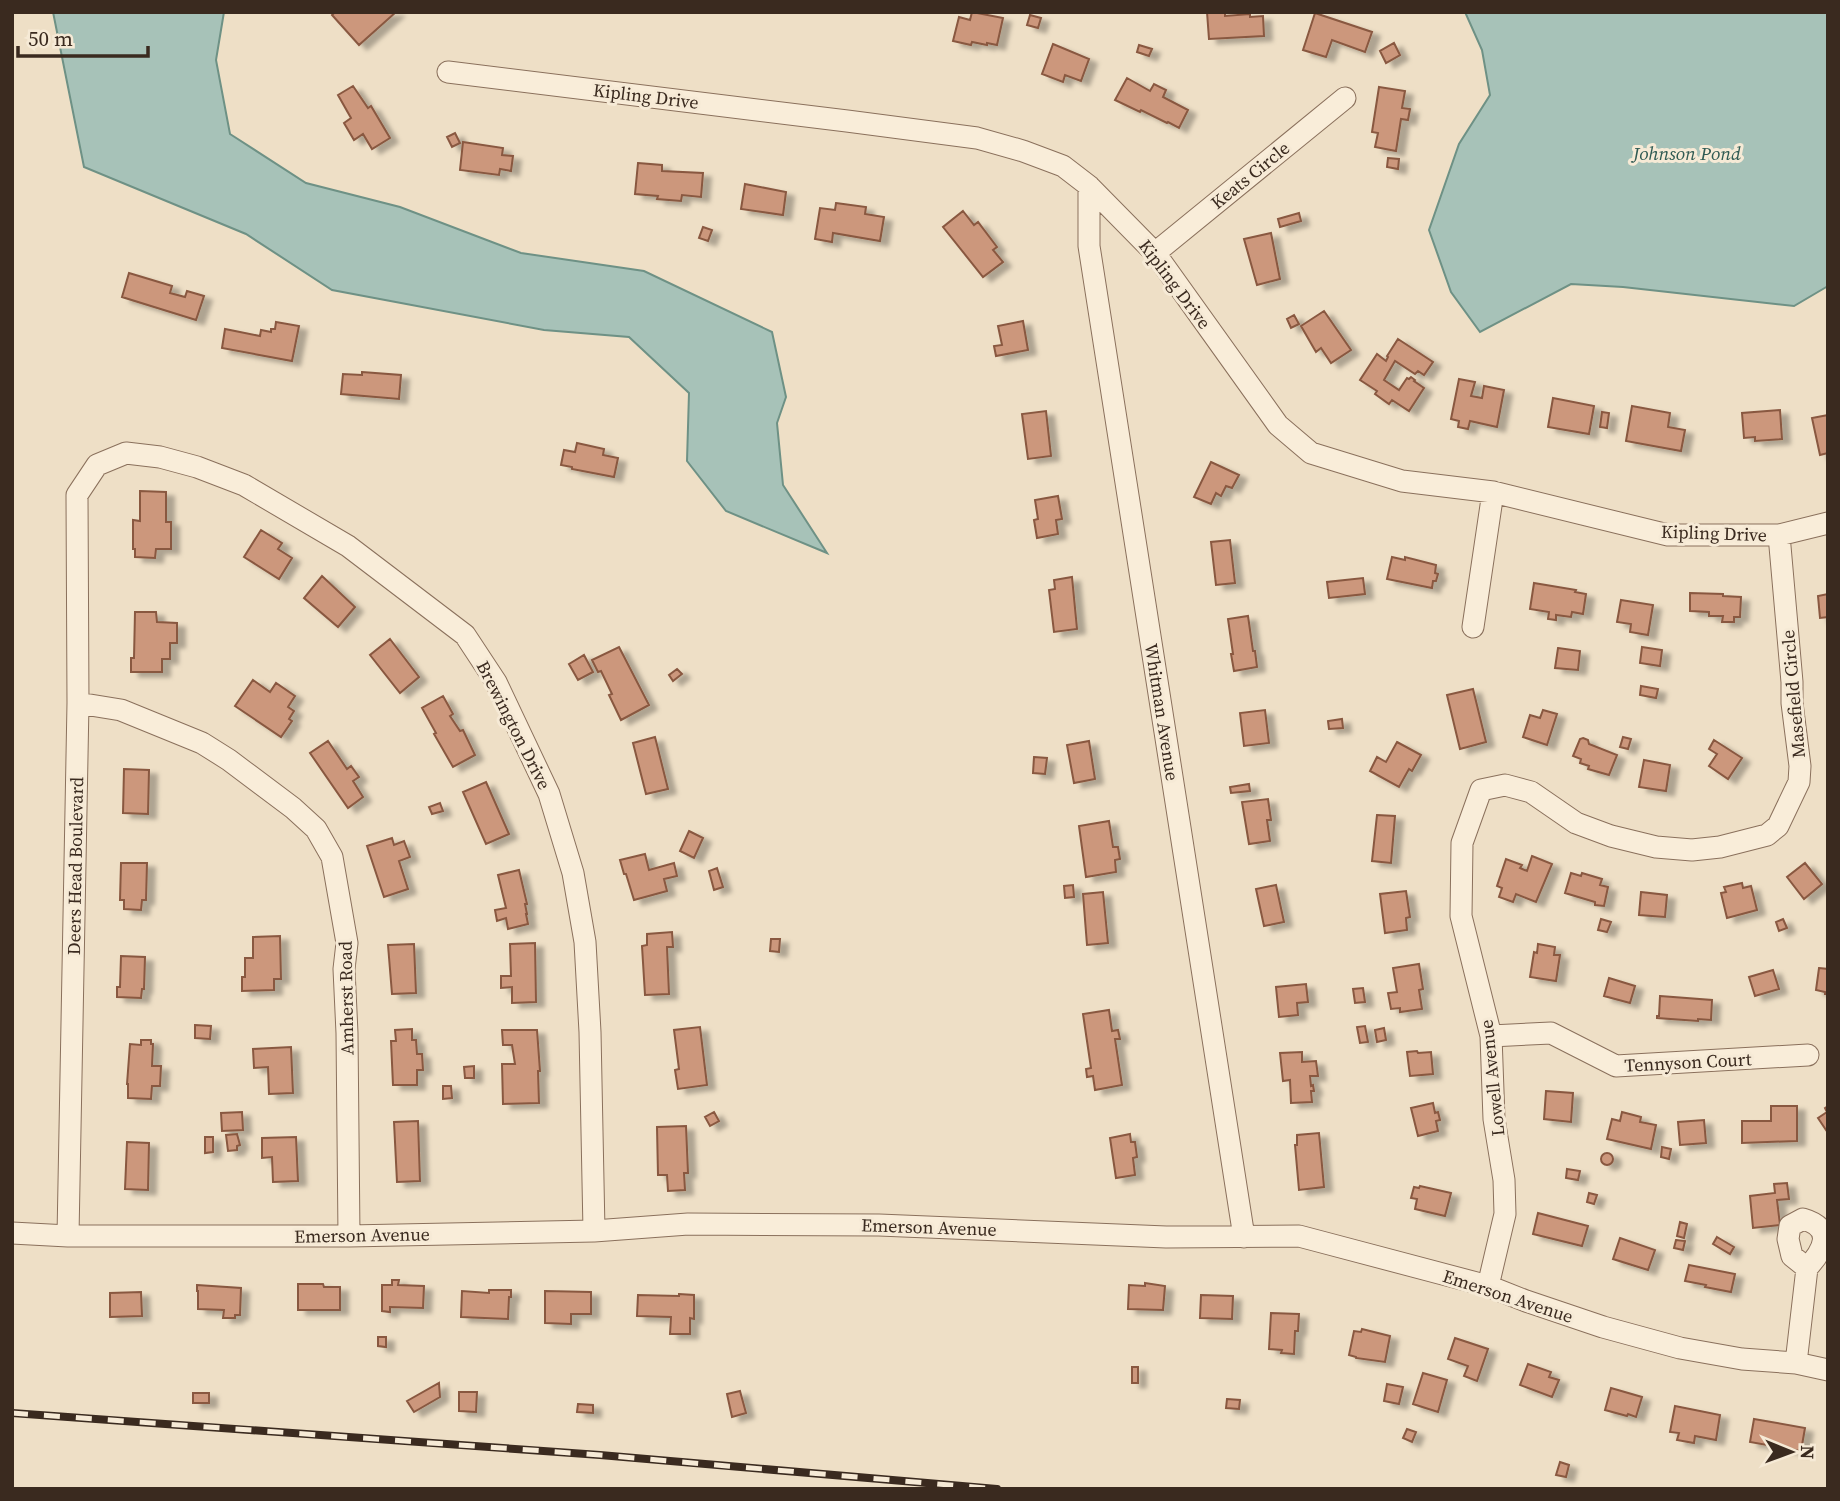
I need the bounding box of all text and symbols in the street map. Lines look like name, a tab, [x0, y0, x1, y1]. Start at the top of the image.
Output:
scale bar	[18, 14, 147, 58]
text: 50 m	[28, 24, 73, 53]
street label: Kipling Drive	[592, 77, 700, 115]
street label: Keats Circle	[1205, 135, 1295, 215]
water label: Johnson Pond	[1630, 140, 1741, 166]
street label: Kipling Drive	[1133, 234, 1217, 334]
street label: Kipling Drive	[1661, 519, 1767, 547]
street label: Masefield Circle	[1775, 629, 1811, 759]
street label: Whitman Avenue	[1139, 641, 1185, 783]
street label: Brewington Drive	[471, 656, 557, 794]
street label: Deers Head Boulevard	[61, 777, 89, 955]
street label: Amherst Road	[333, 941, 359, 1055]
street label: Lowell Avenue	[1473, 1018, 1511, 1138]
street label: Tennyson Court	[1624, 1046, 1752, 1078]
street label: Emerson Avenue	[861, 1212, 997, 1242]
street label: Emerson Avenue	[294, 1221, 430, 1249]
street label: Emerson Avenue	[1440, 1263, 1576, 1329]
north arrow	[1756, 1417, 1826, 1487]
text: N	[1795, 1445, 1821, 1460]

